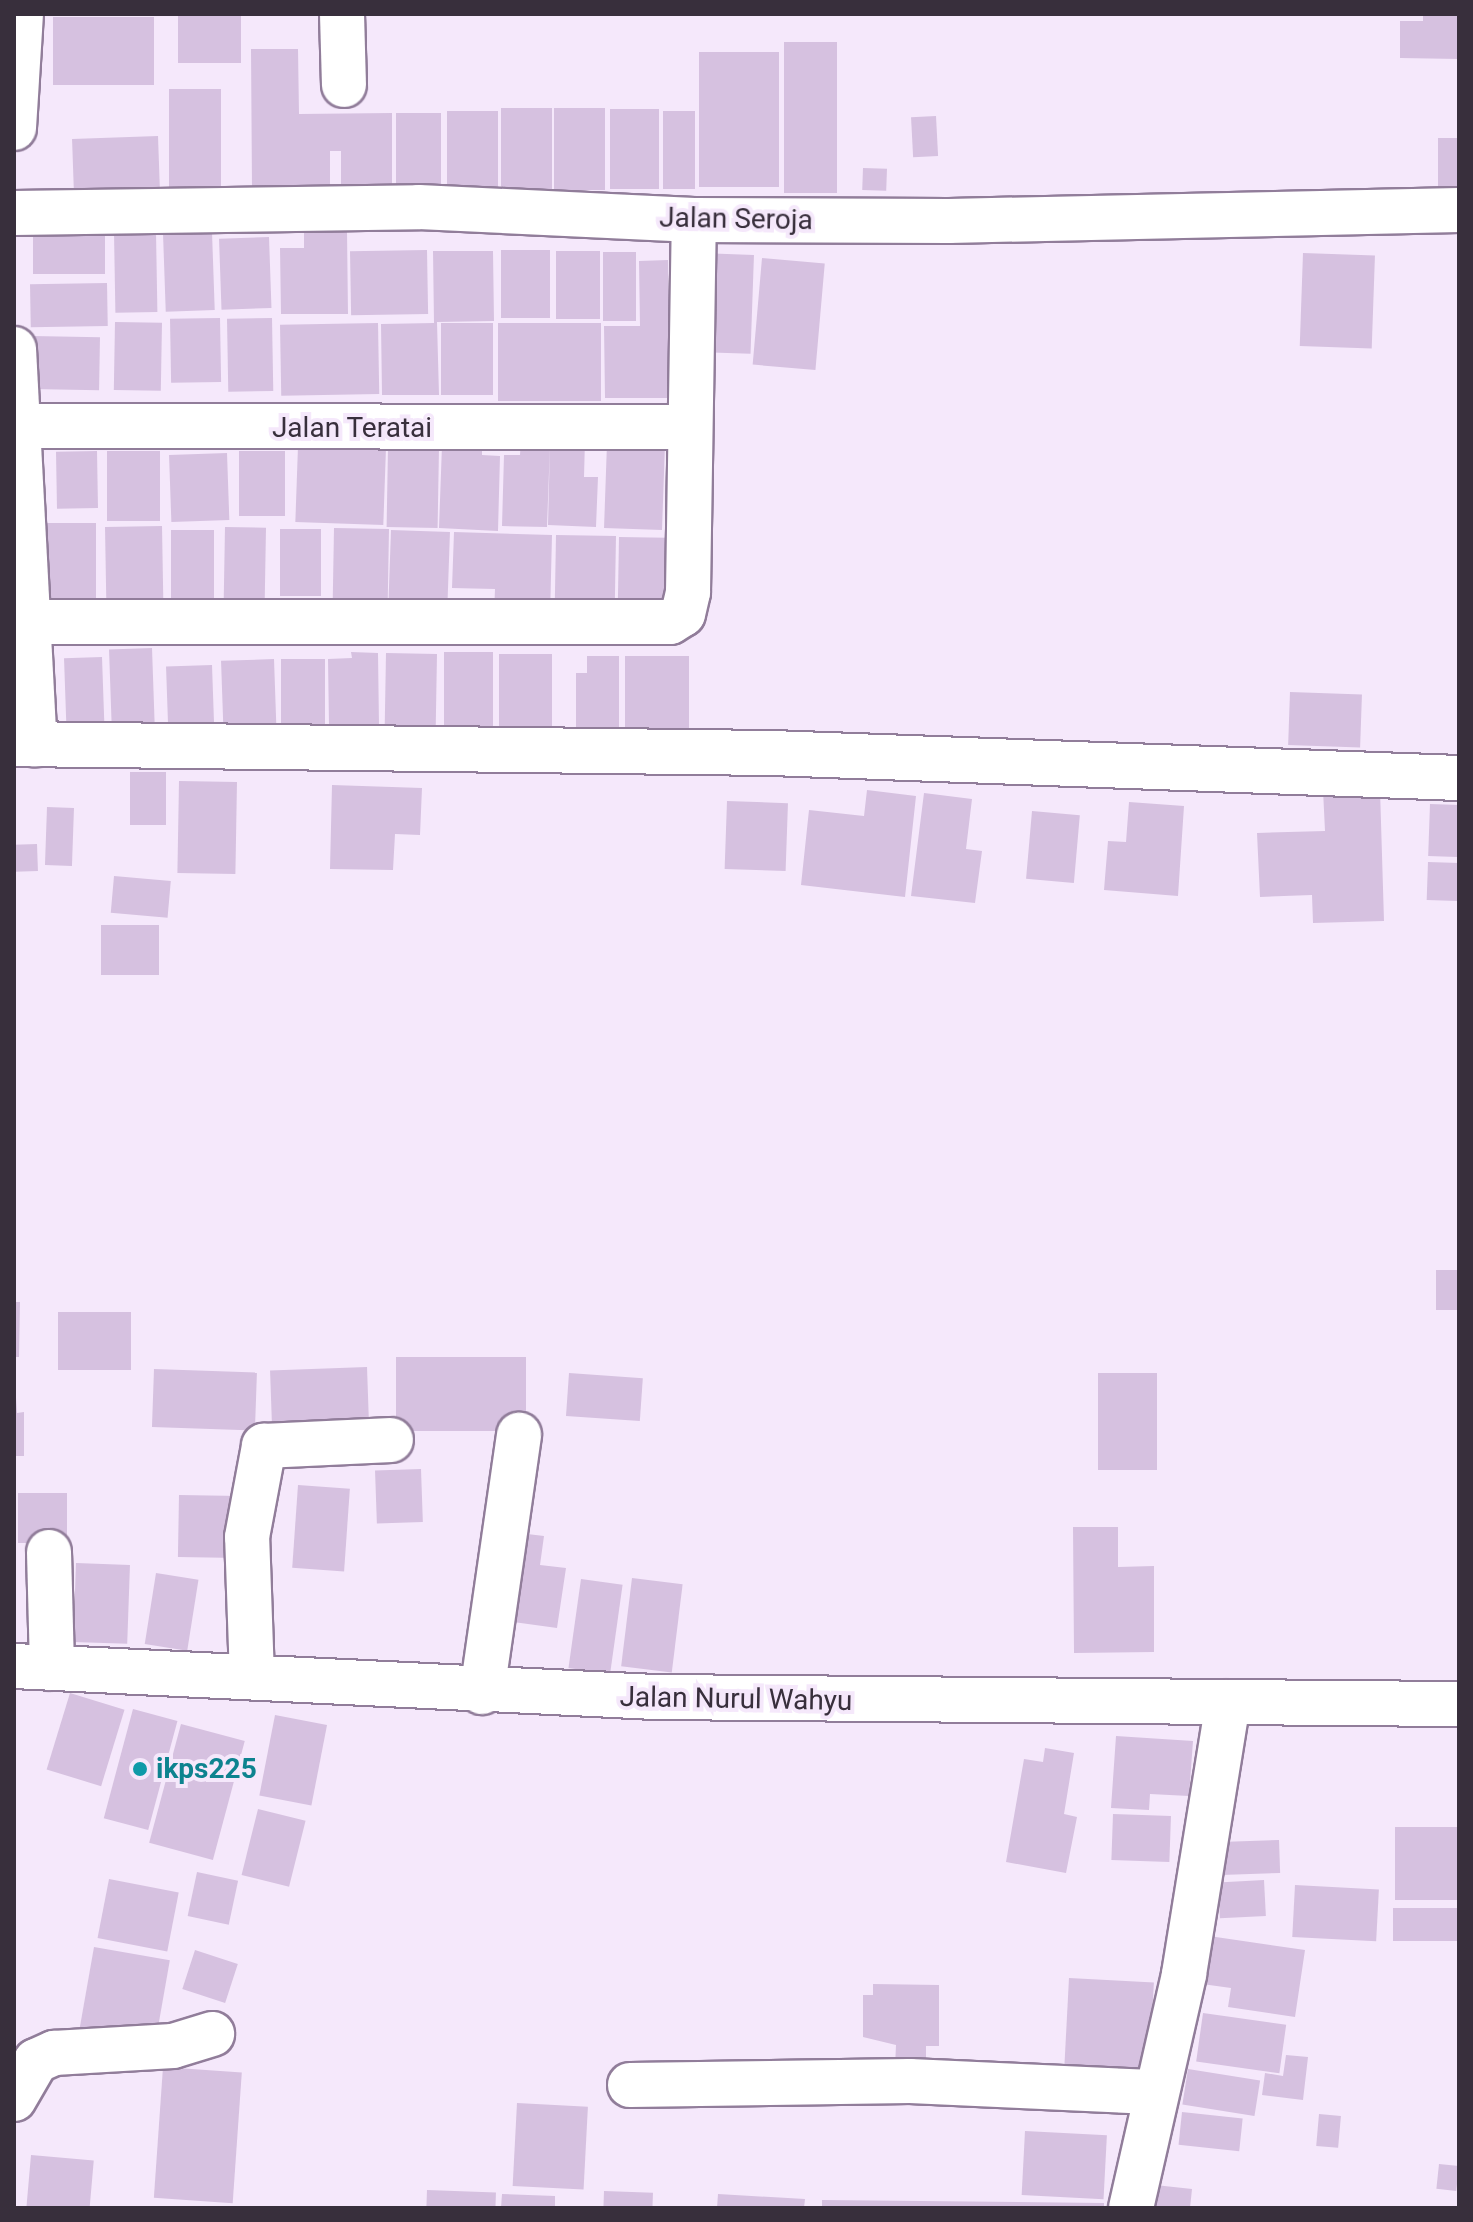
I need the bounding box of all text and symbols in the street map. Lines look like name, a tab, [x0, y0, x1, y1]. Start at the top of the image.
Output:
street label: Jalan Seroja	[659, 201, 813, 237]
street label: Jalan Teratai	[272, 411, 432, 445]
street label: Jalan Nurul Wahyu	[619, 1680, 853, 1718]
place label: ikps225	[156, 1752, 257, 1786]
marker: ikps225	[131, 1760, 149, 1778]

